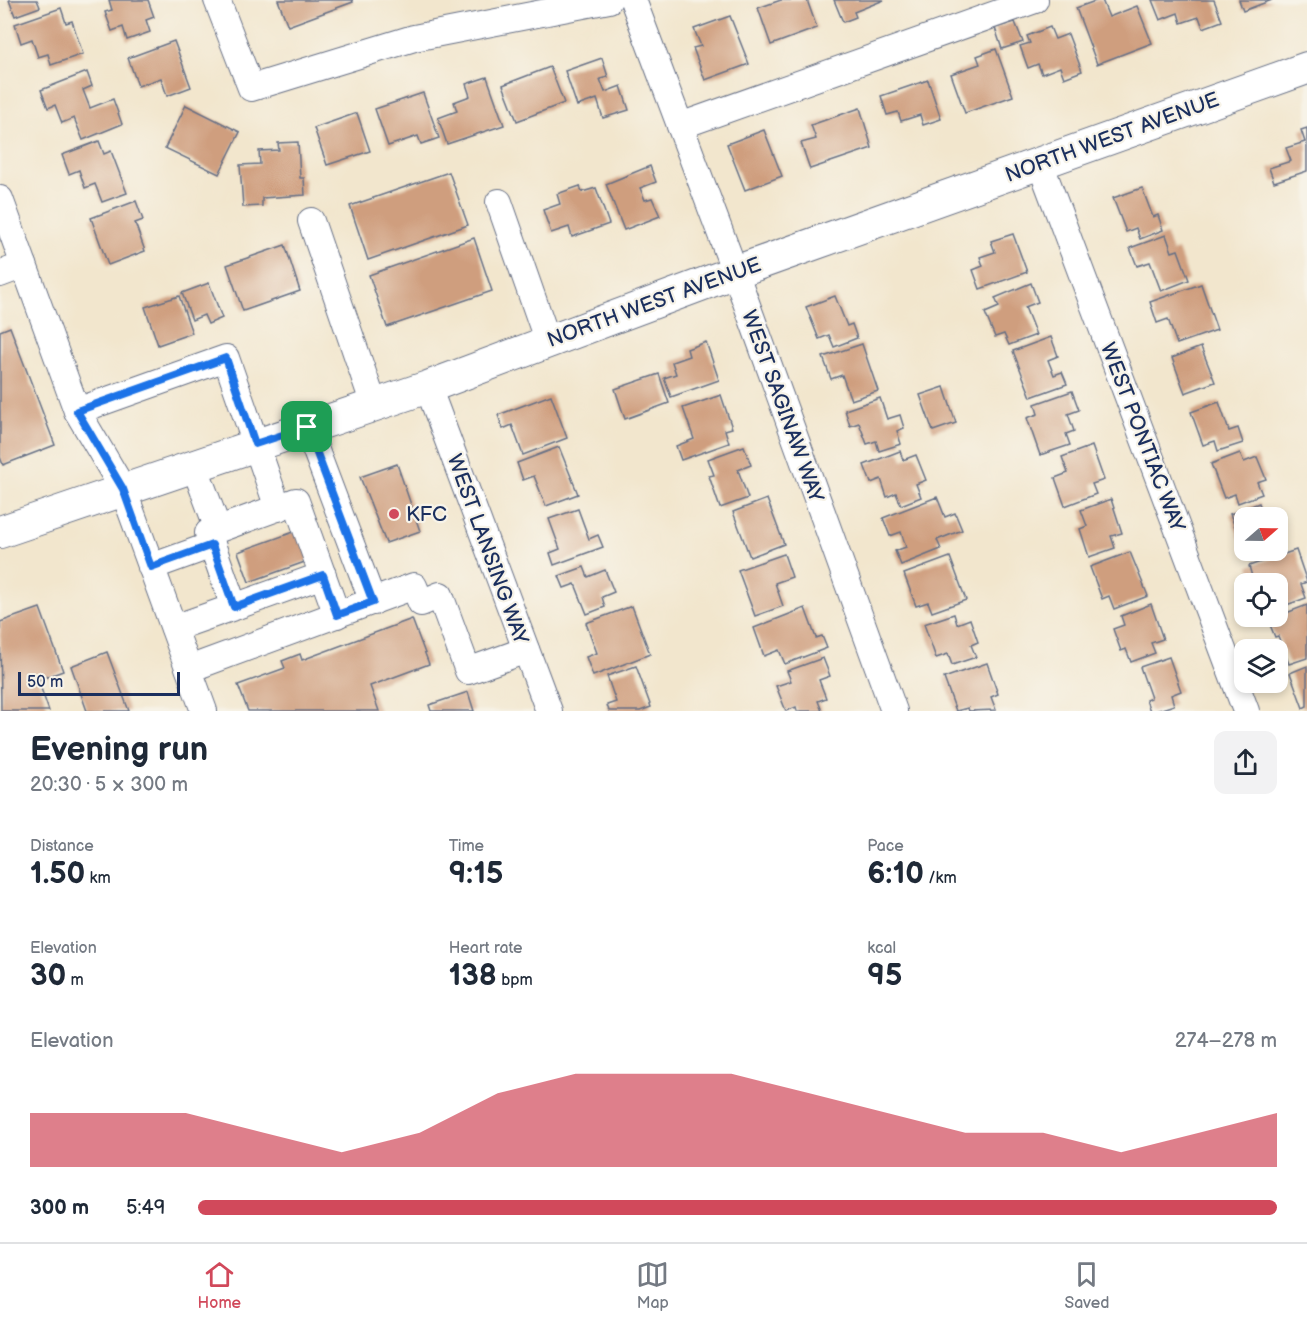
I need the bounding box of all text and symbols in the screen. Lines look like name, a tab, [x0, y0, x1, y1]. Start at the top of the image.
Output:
street label: NORTH WEST AVENUE	[1002, 87, 1223, 188]
street label: NORTH WEST AVENUE	[544, 252, 765, 353]
street label: WEST SAGINAW WAY	[736, 307, 829, 506]
street label: WEST PONTIAC WAY	[1095, 339, 1190, 536]
pin	[281, 401, 332, 452]
icon: arrive	[290, 410, 323, 443]
street label: WEST LANSING WAY	[441, 451, 534, 648]
place label: KFC	[406, 502, 447, 527]
marker: KFC	[387, 507, 401, 521]
north arrow	[1234, 507, 1288, 561]
map controls	[1234, 507, 1288, 693]
button: locate	[1234, 573, 1288, 627]
button: layers	[1234, 639, 1288, 693]
scale bar	[18, 669, 180, 696]
text: 50 m	[27, 673, 63, 692]
text: Evening run	[30, 730, 208, 770]
button: share	[1214, 731, 1277, 794]
text: 20:30 · 5 × 300 m	[30, 773, 188, 797]
text: Distance	[30, 837, 94, 856]
text: Time	[449, 837, 484, 856]
text: Pace	[867, 837, 904, 856]
text: 1.50	[30, 856, 85, 892]
text: 9:15	[449, 856, 503, 892]
text: 6:10	[867, 856, 924, 892]
text: km	[85, 869, 111, 888]
text: /km	[924, 869, 957, 888]
text: Elevation	[30, 939, 97, 958]
text: Heart rate	[449, 939, 523, 958]
text: kcal	[867, 939, 896, 958]
text: 30	[30, 958, 66, 994]
text: 138	[449, 958, 497, 994]
text: 95	[867, 958, 902, 994]
text: m	[66, 971, 84, 990]
text: bpm	[497, 971, 533, 990]
text: Elevation	[30, 1029, 113, 1053]
text: 274–278 m	[1175, 1029, 1277, 1053]
text: 300 m	[30, 1196, 89, 1220]
text: 5:49	[126, 1196, 165, 1220]
tab: Home	[198, 1258, 241, 1313]
tab: Map	[636, 1258, 669, 1313]
tab: Saved	[1064, 1258, 1109, 1313]

